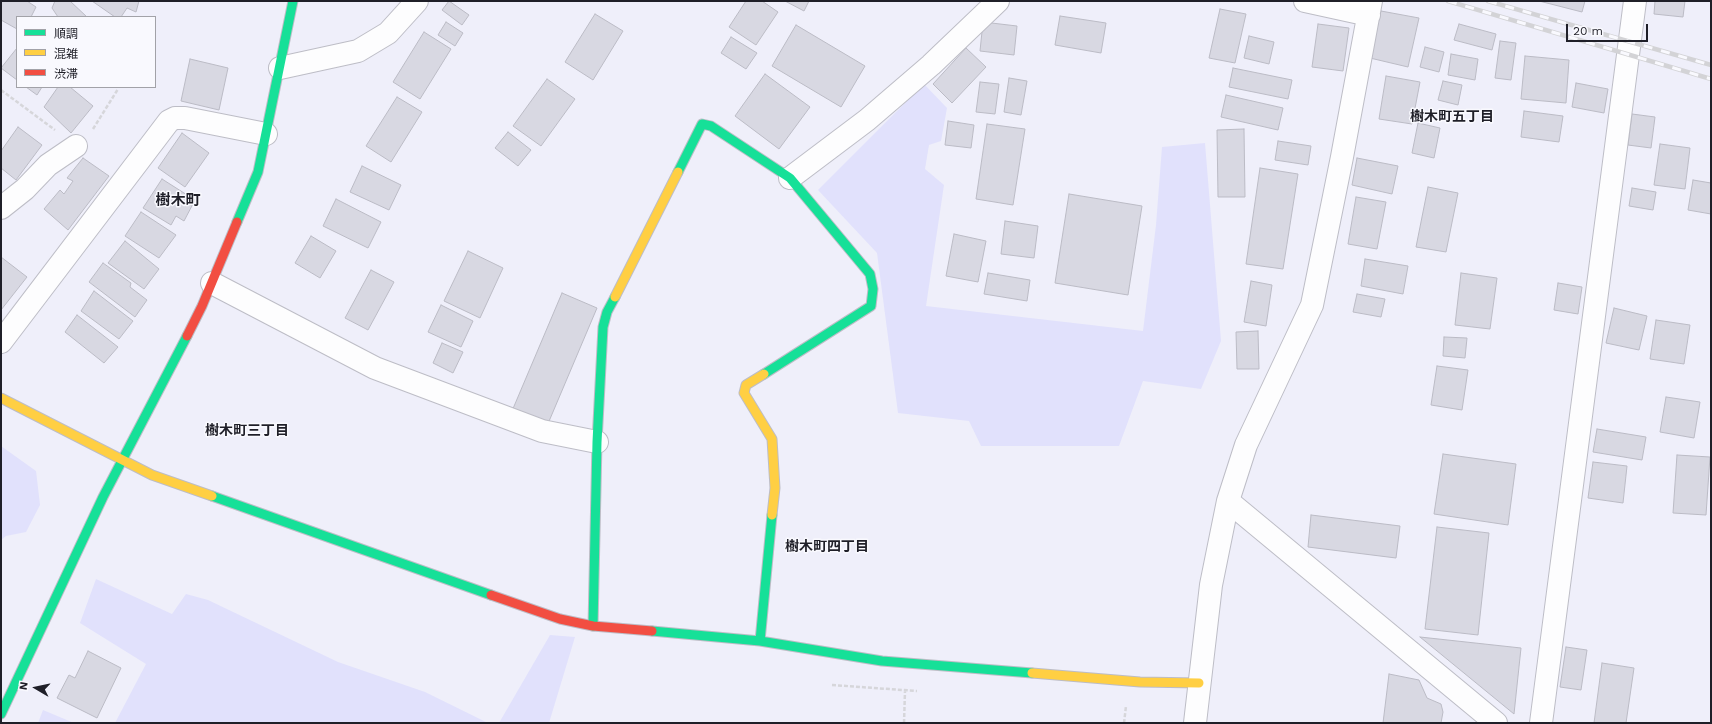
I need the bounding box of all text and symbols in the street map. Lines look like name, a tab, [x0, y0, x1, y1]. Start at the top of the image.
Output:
legend	[16, 16, 156, 88]
scale bar	[1568, 16, 1650, 42]
text: 20 m	[1573, 24, 1603, 38]
text: 順調	[54, 27, 78, 41]
text: 混雑	[54, 47, 78, 61]
text: 渋滞	[54, 67, 78, 81]
district label: 樹木町五丁目	[1410, 109, 1494, 125]
district label: 樹木町	[156, 192, 200, 210]
district label: 樹木町三丁目	[205, 423, 289, 439]
district label: 樹木町四丁目	[785, 539, 869, 555]
north arrow	[16, 668, 56, 708]
text: N	[17, 681, 31, 691]

